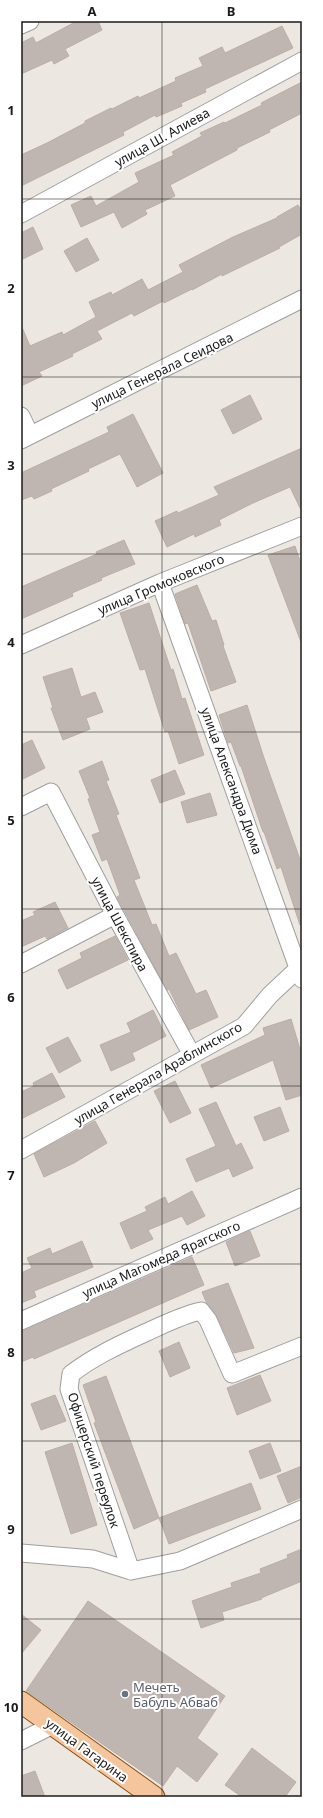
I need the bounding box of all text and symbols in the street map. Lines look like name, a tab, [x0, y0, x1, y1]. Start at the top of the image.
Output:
text: A	[88, 2, 97, 20]
text: B	[227, 2, 235, 20]
text: 1	[7, 101, 15, 119]
street label: улица Ш. Алиева	[111, 103, 213, 171]
text: 2	[7, 279, 15, 297]
street label: улица Генерала Сеидова	[88, 328, 236, 412]
text: 3	[7, 456, 15, 474]
street label: улица Громоковского	[95, 549, 227, 619]
text: 4	[7, 633, 15, 651]
street label: улица Александра Дюма	[197, 705, 267, 857]
text: 5	[7, 811, 15, 829]
street label: улица Шекспира	[87, 873, 153, 975]
text: 6	[7, 988, 15, 1006]
street label: улица Генерала Араблинского	[71, 1017, 245, 1129]
text: 7	[7, 1166, 15, 1184]
street label: улица Магомеда Ярагского	[79, 1216, 243, 1302]
text: 8	[7, 1343, 15, 1361]
street label: Офицерский переулок	[64, 1390, 124, 1530]
text: 9	[7, 1520, 15, 1538]
place label: Мечеть Бабуль Абваб	[133, 1678, 218, 1711]
marker: Мечеть Бабуль Абваб	[120, 1689, 130, 1699]
text: 10	[4, 1698, 18, 1716]
street label: улица Гагарина	[42, 1714, 132, 1786]

